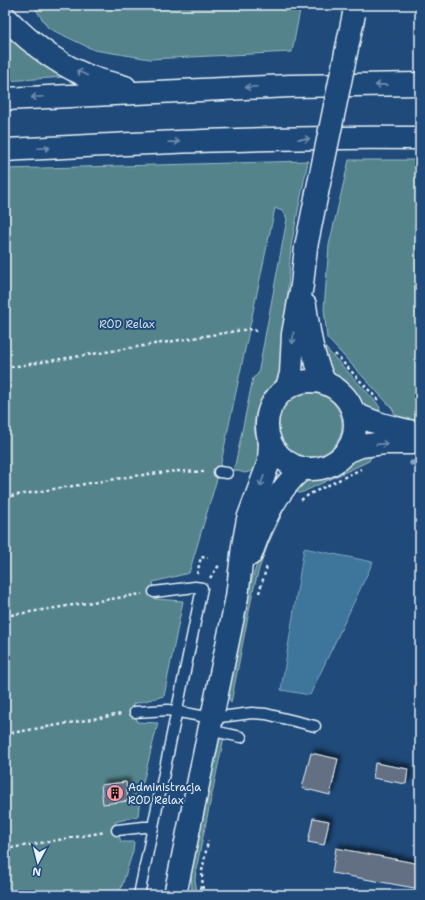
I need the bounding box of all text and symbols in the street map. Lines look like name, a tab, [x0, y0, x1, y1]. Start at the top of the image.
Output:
one-way arrow	[76, 69, 88, 76]
one-way arrow	[375, 81, 388, 89]
one-way arrow	[245, 84, 258, 91]
one-way arrow	[31, 93, 44, 101]
one-way arrow	[297, 135, 310, 143]
one-way arrow	[167, 139, 180, 146]
one-way arrow	[37, 144, 50, 152]
park label: ROD Relax	[99, 317, 155, 332]
one-way arrow	[290, 331, 297, 344]
one-way arrow	[375, 440, 388, 447]
one-way arrow	[258, 475, 266, 487]
place label: Administracja ROD Relax	[128, 780, 201, 808]
building icon: Administracja ROD Relax	[105, 783, 125, 803]
north arrow	[18, 842, 58, 882]
text: N	[31, 863, 42, 879]

